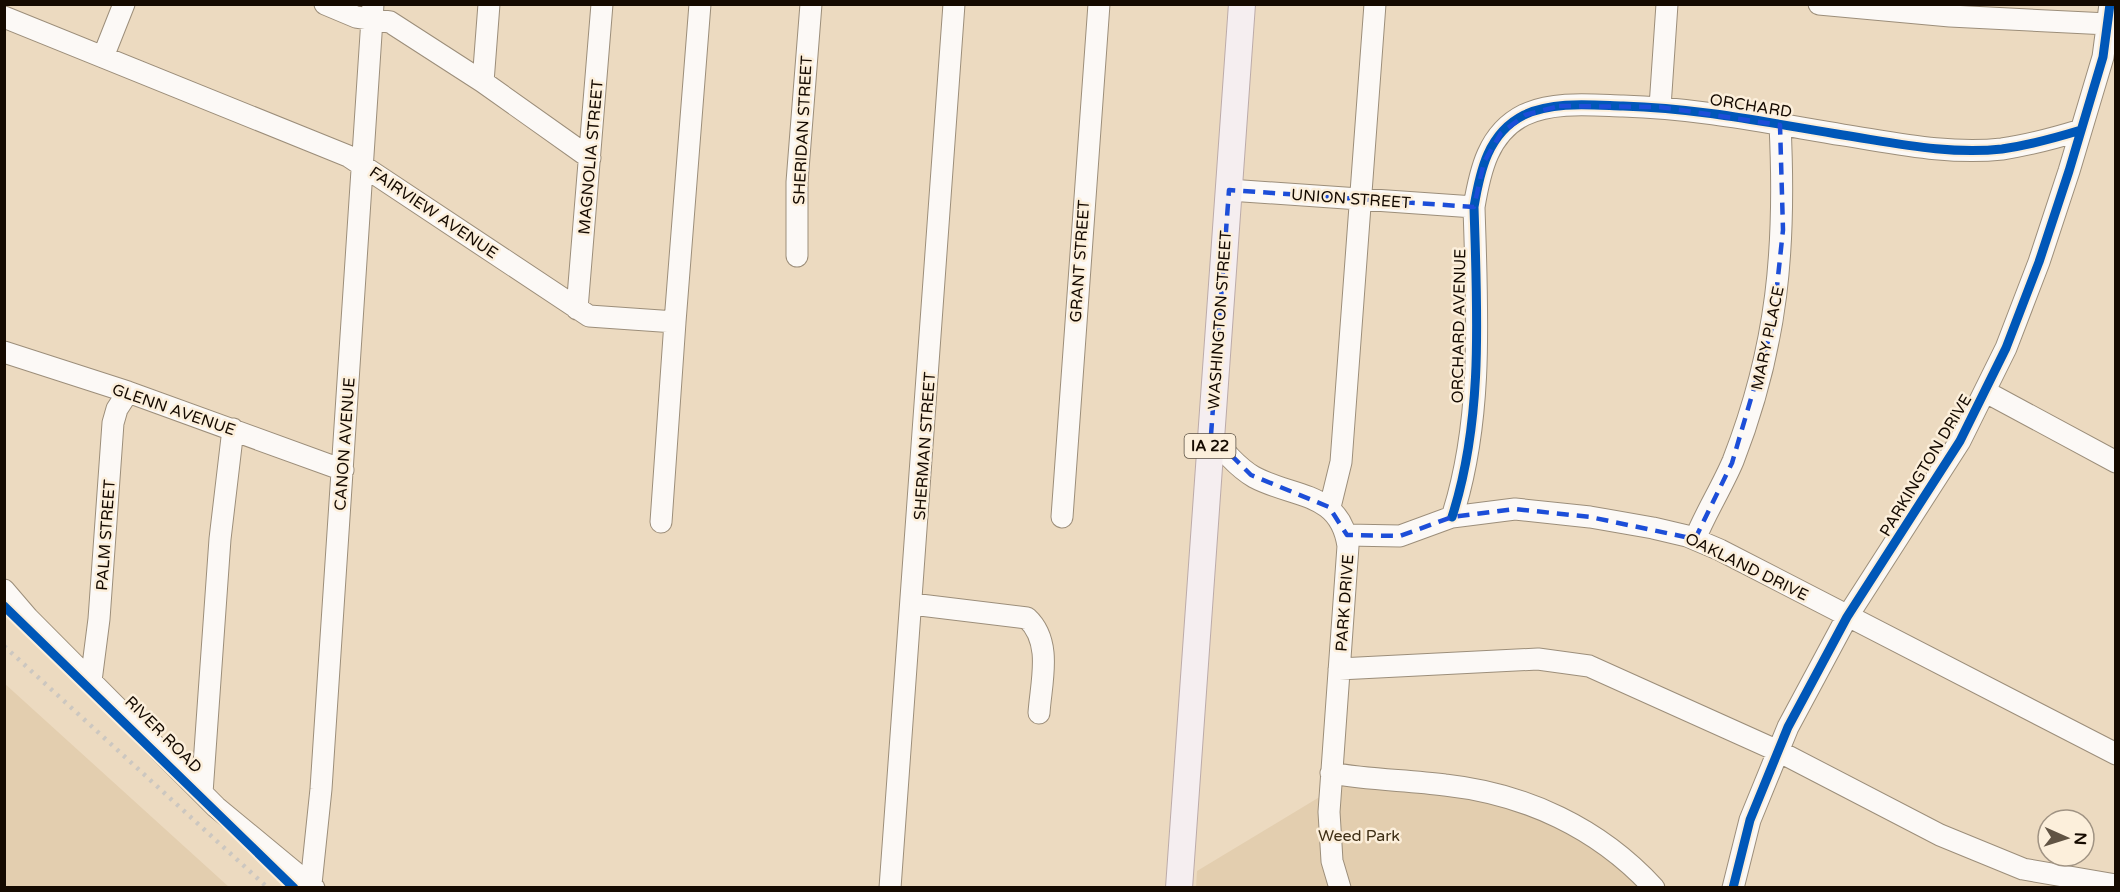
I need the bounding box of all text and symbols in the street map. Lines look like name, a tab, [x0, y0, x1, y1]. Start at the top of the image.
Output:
street label: SHERIDAN STREET	[789, 55, 817, 205]
street label: MAGNOLIA STREET	[574, 78, 608, 235]
street label: ORCHARD	[1708, 90, 1793, 122]
street label: FAIRVIEW AVENUE	[365, 162, 502, 263]
street label: UNION STREET	[1290, 185, 1412, 213]
street label: GRANT STREET	[1066, 199, 1094, 323]
street label: WASHINGTON STREET	[1204, 230, 1236, 410]
street label: ORCHARD AVENUE	[1448, 248, 1470, 404]
street label: MARY PLACE	[1747, 284, 1789, 392]
street label: SHERMAN STREET	[910, 371, 940, 521]
street label: CANON AVENUE	[330, 377, 360, 511]
street label: GLENN AVENUE	[109, 379, 238, 440]
street label: PARKINGTON DRIVE	[1875, 391, 1976, 540]
road number: IA 22	[1184, 434, 1236, 458]
street label: PALM STREET	[92, 479, 120, 591]
street label: OAKLAND DRIVE	[1682, 528, 1811, 605]
street label: PARK DRIVE	[1332, 554, 1358, 652]
street label: RIVER ROAD	[121, 692, 206, 777]
north arrow	[2036, 808, 2096, 868]
park label: Weed Park	[1318, 826, 1400, 846]
text: N	[2070, 832, 2090, 846]

